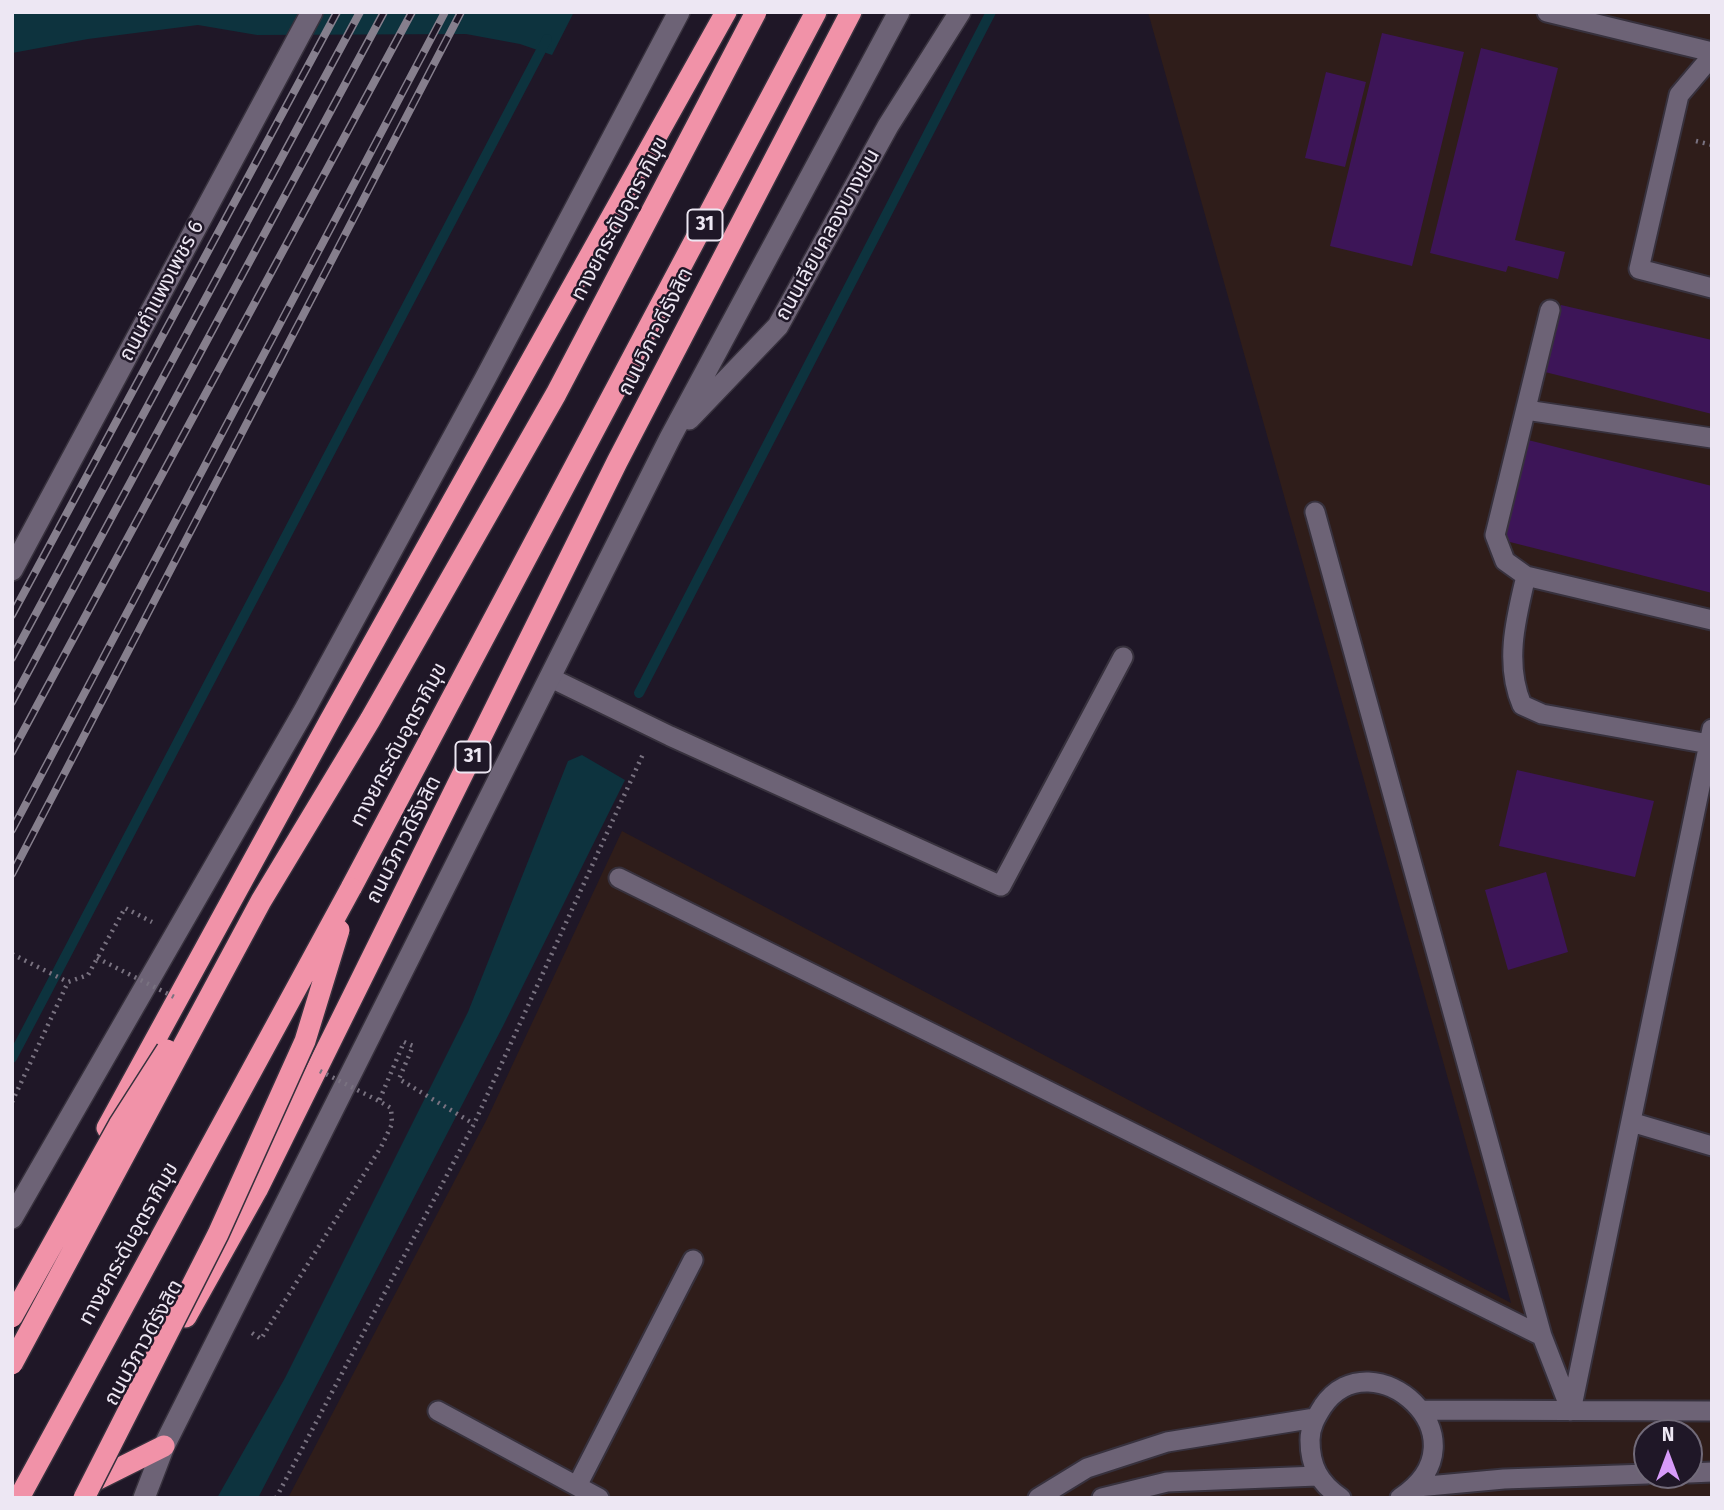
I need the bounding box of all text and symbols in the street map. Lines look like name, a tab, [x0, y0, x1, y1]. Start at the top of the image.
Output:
street label: ทางยกระดับอุตราภิมุข	[566, 133, 674, 305]
street label: ถนนเลียบคลองบางเขน	[770, 145, 886, 325]
road number: 31	[688, 210, 722, 241]
street label: ถนนกำแพงเพชร 6	[114, 216, 210, 366]
street label: ถนนวิภาวดีรังสิต	[613, 264, 699, 400]
street label: ทางยกระดับอุตราภิมุข	[345, 659, 453, 831]
road number: 31	[456, 742, 490, 772]
street label: ถนนวิภาวดีรังสิต	[361, 772, 447, 908]
street label: ทางยกระดับอุตราภิมุข	[74, 1158, 184, 1330]
street label: ถนนวิภาวดีรังสิต	[99, 1276, 189, 1410]
north arrow	[1633, 1419, 1703, 1489]
text: N	[1662, 1423, 1674, 1446]

